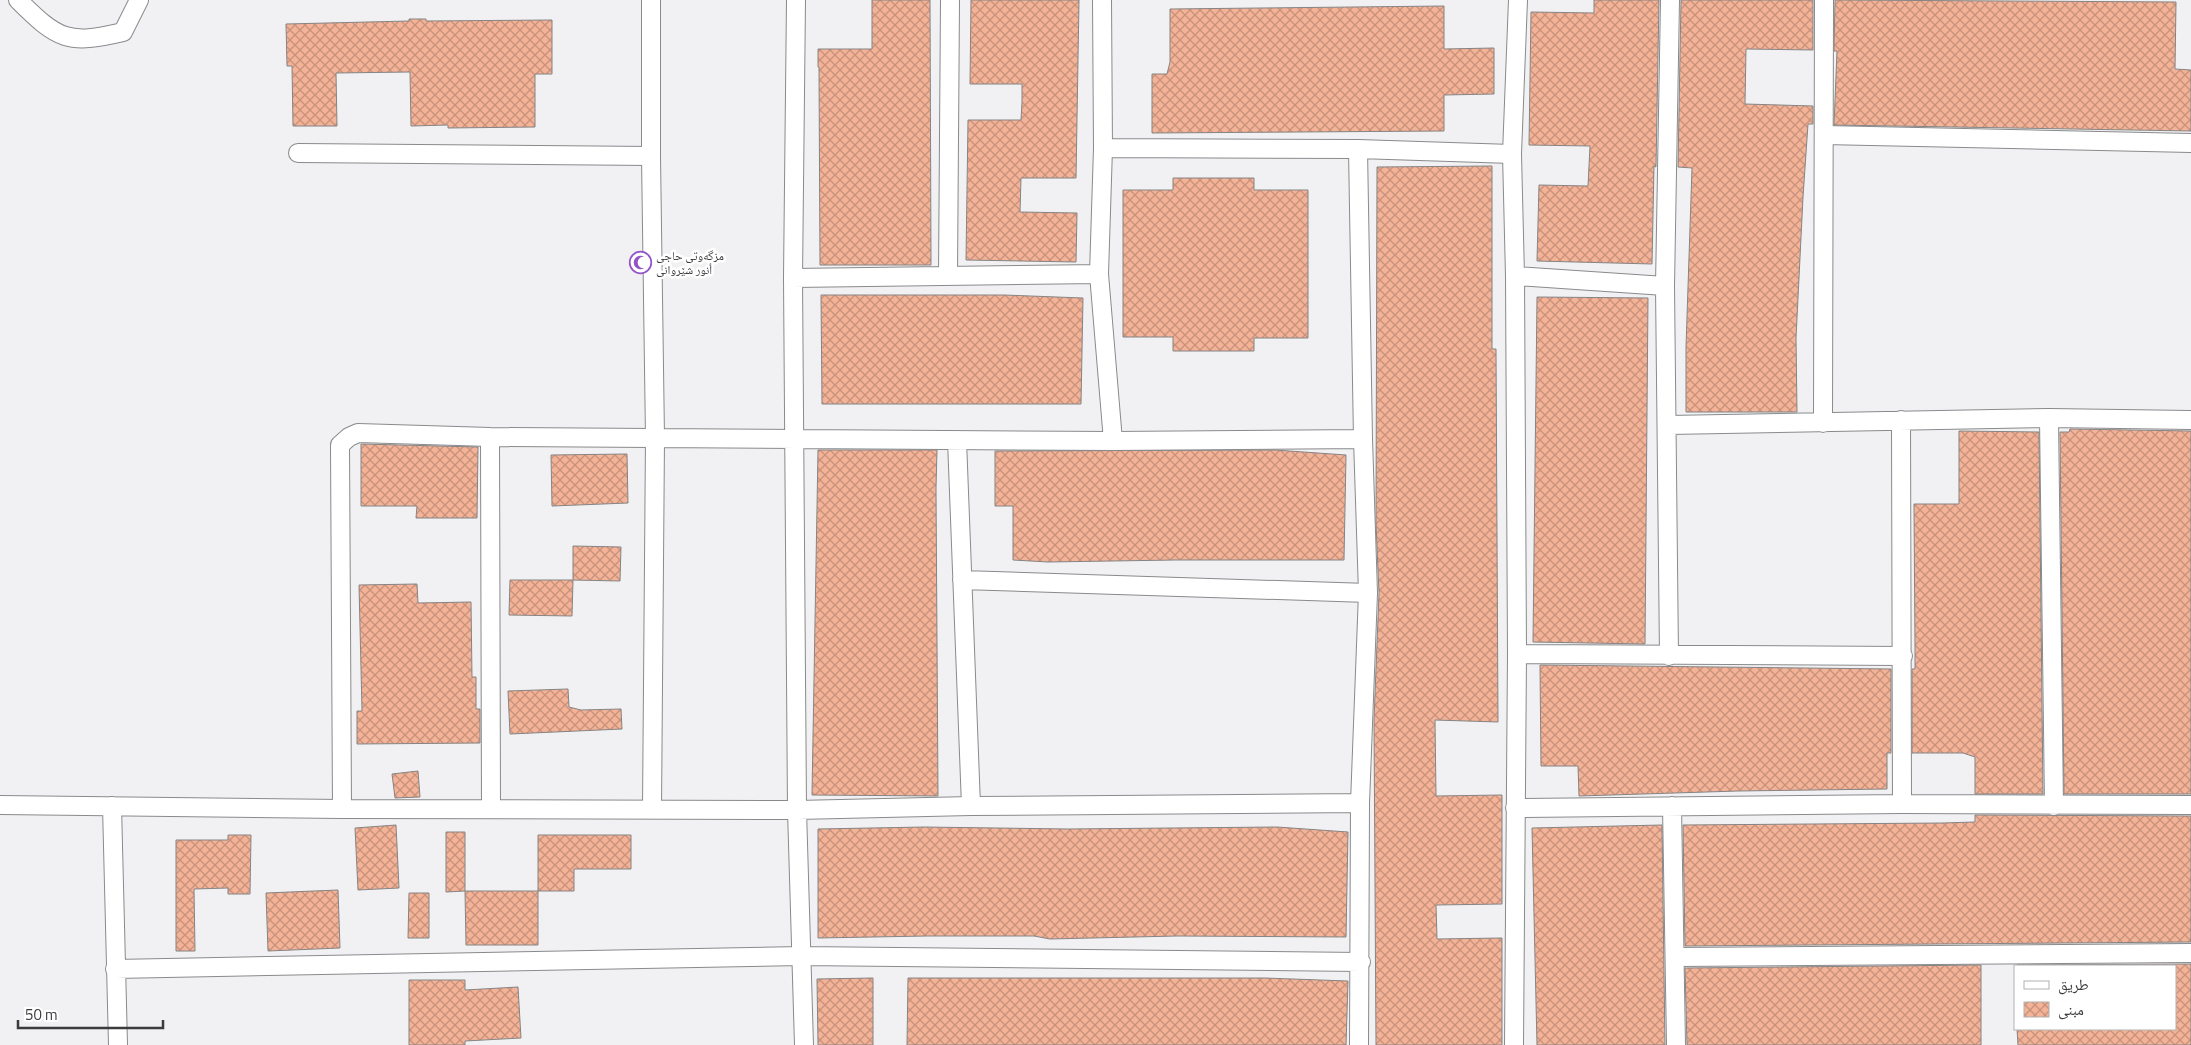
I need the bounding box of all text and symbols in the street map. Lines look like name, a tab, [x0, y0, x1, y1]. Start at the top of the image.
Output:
place label: مزگەوتی حاجی أنور شێروانی	[656, 246, 724, 279]
mosque icon: مزگەوتی حاجی أنور شێروانی	[628, 250, 652, 274]
legend	[2014, 965, 2176, 1030]
text: طريق	[2058, 973, 2089, 996]
scale bar	[18, 998, 162, 1030]
text: مبنى	[2058, 998, 2084, 1021]
text: 50 m	[25, 1003, 58, 1026]

